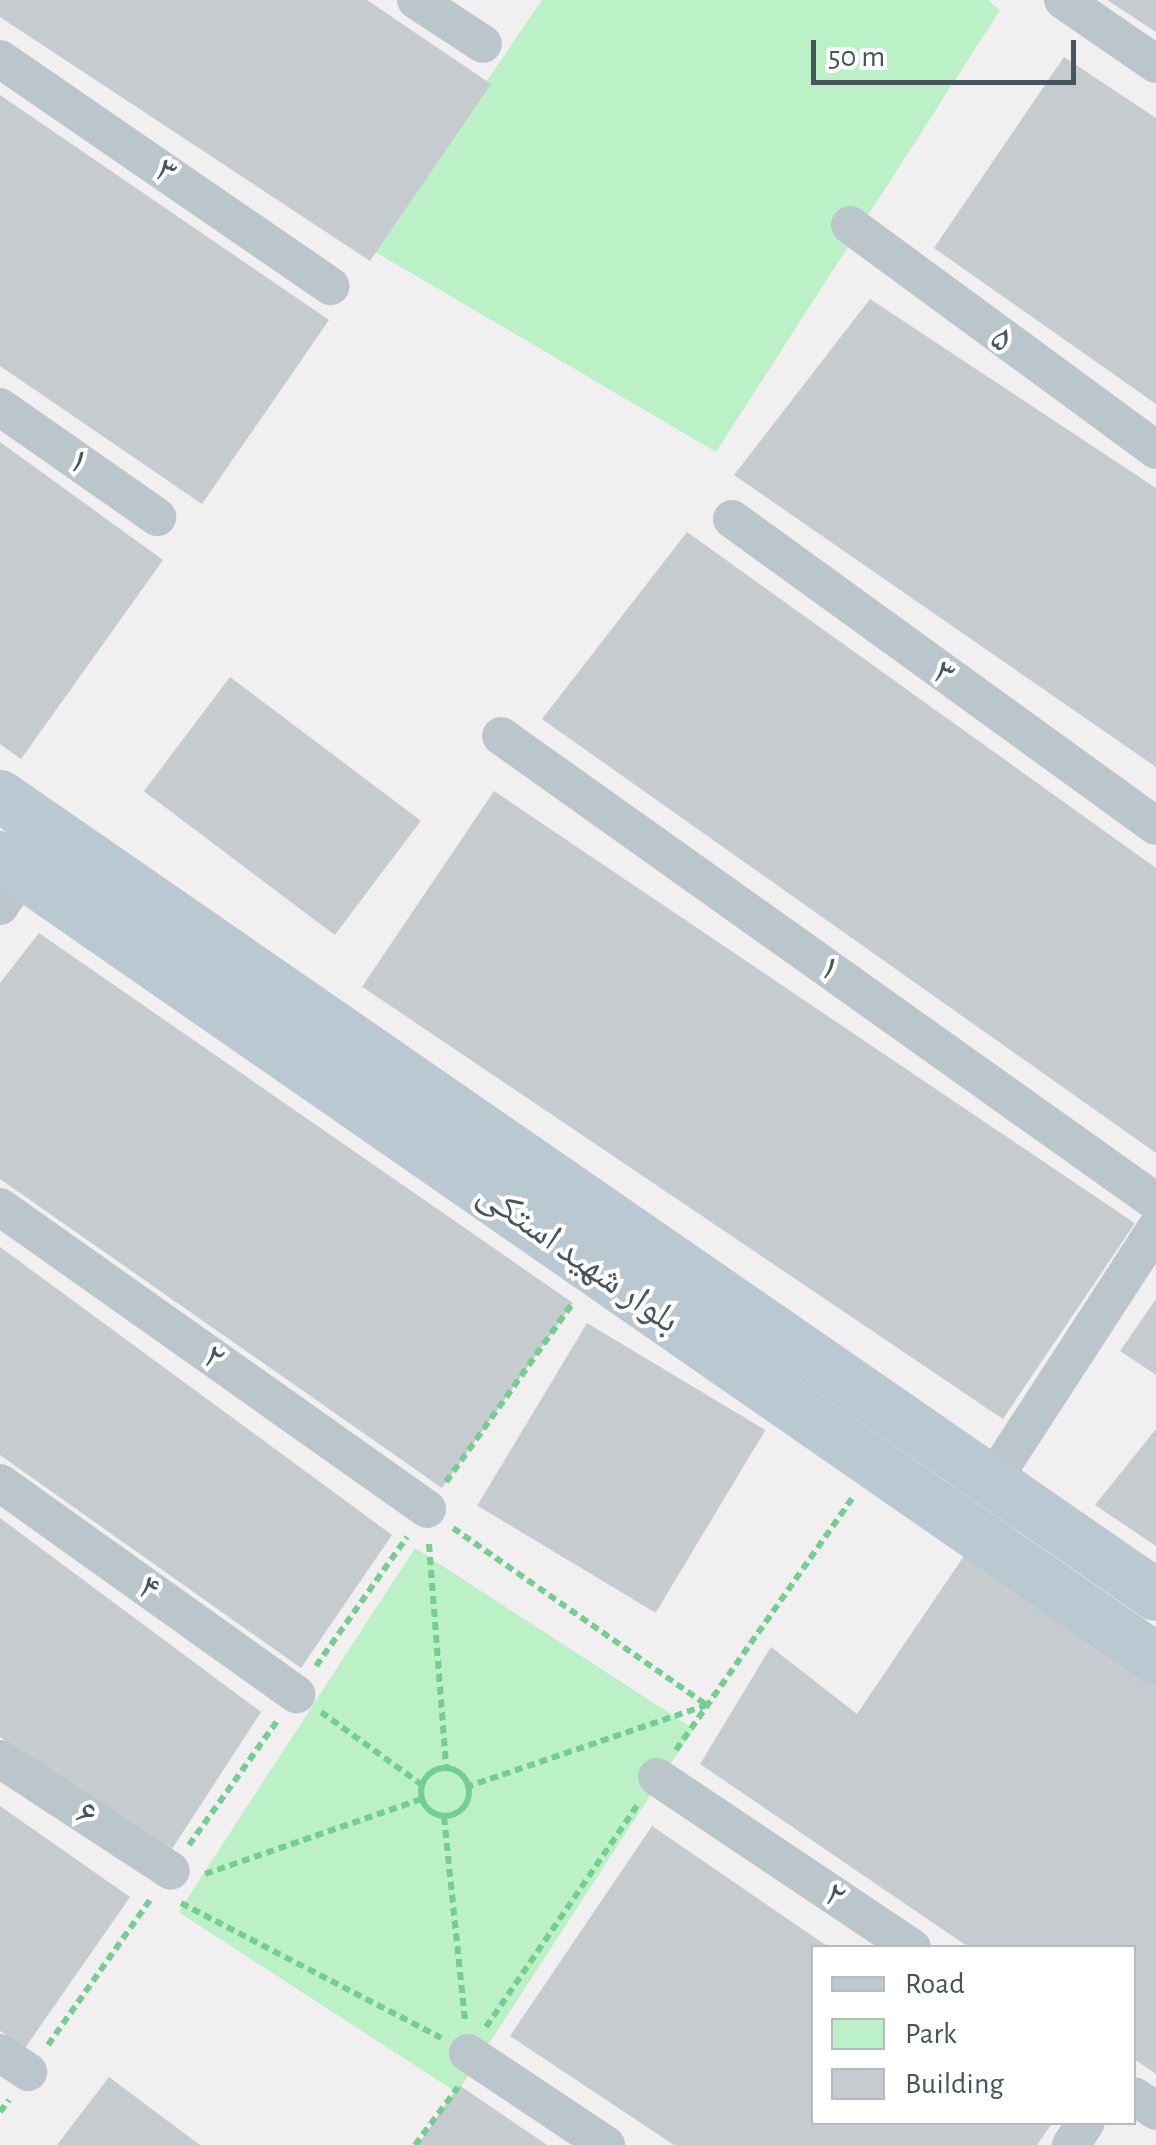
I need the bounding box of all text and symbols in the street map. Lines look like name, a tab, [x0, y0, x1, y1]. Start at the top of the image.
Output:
scale bar	[816, 20, 1081, 82]
text: 50 m	[828, 42, 885, 72]
street label: ۳	[145, 148, 185, 196]
street label: ۵	[980, 317, 1022, 363]
street label: ۱	[58, 438, 98, 486]
street label: ۳	[923, 650, 963, 698]
street label: ۱	[809, 945, 849, 993]
street label: بلوار شهید استکی	[468, 1172, 688, 1344]
street label: ۲	[193, 1334, 233, 1382]
street label: ۴	[128, 1566, 168, 1612]
street label: ۶	[66, 1791, 106, 1839]
street label: ۲	[814, 1872, 854, 1920]
legend	[811, 1945, 1136, 2125]
text: Road	[905, 1969, 965, 1999]
text: Park	[905, 2019, 957, 2049]
text: Building	[905, 2069, 1004, 2099]

